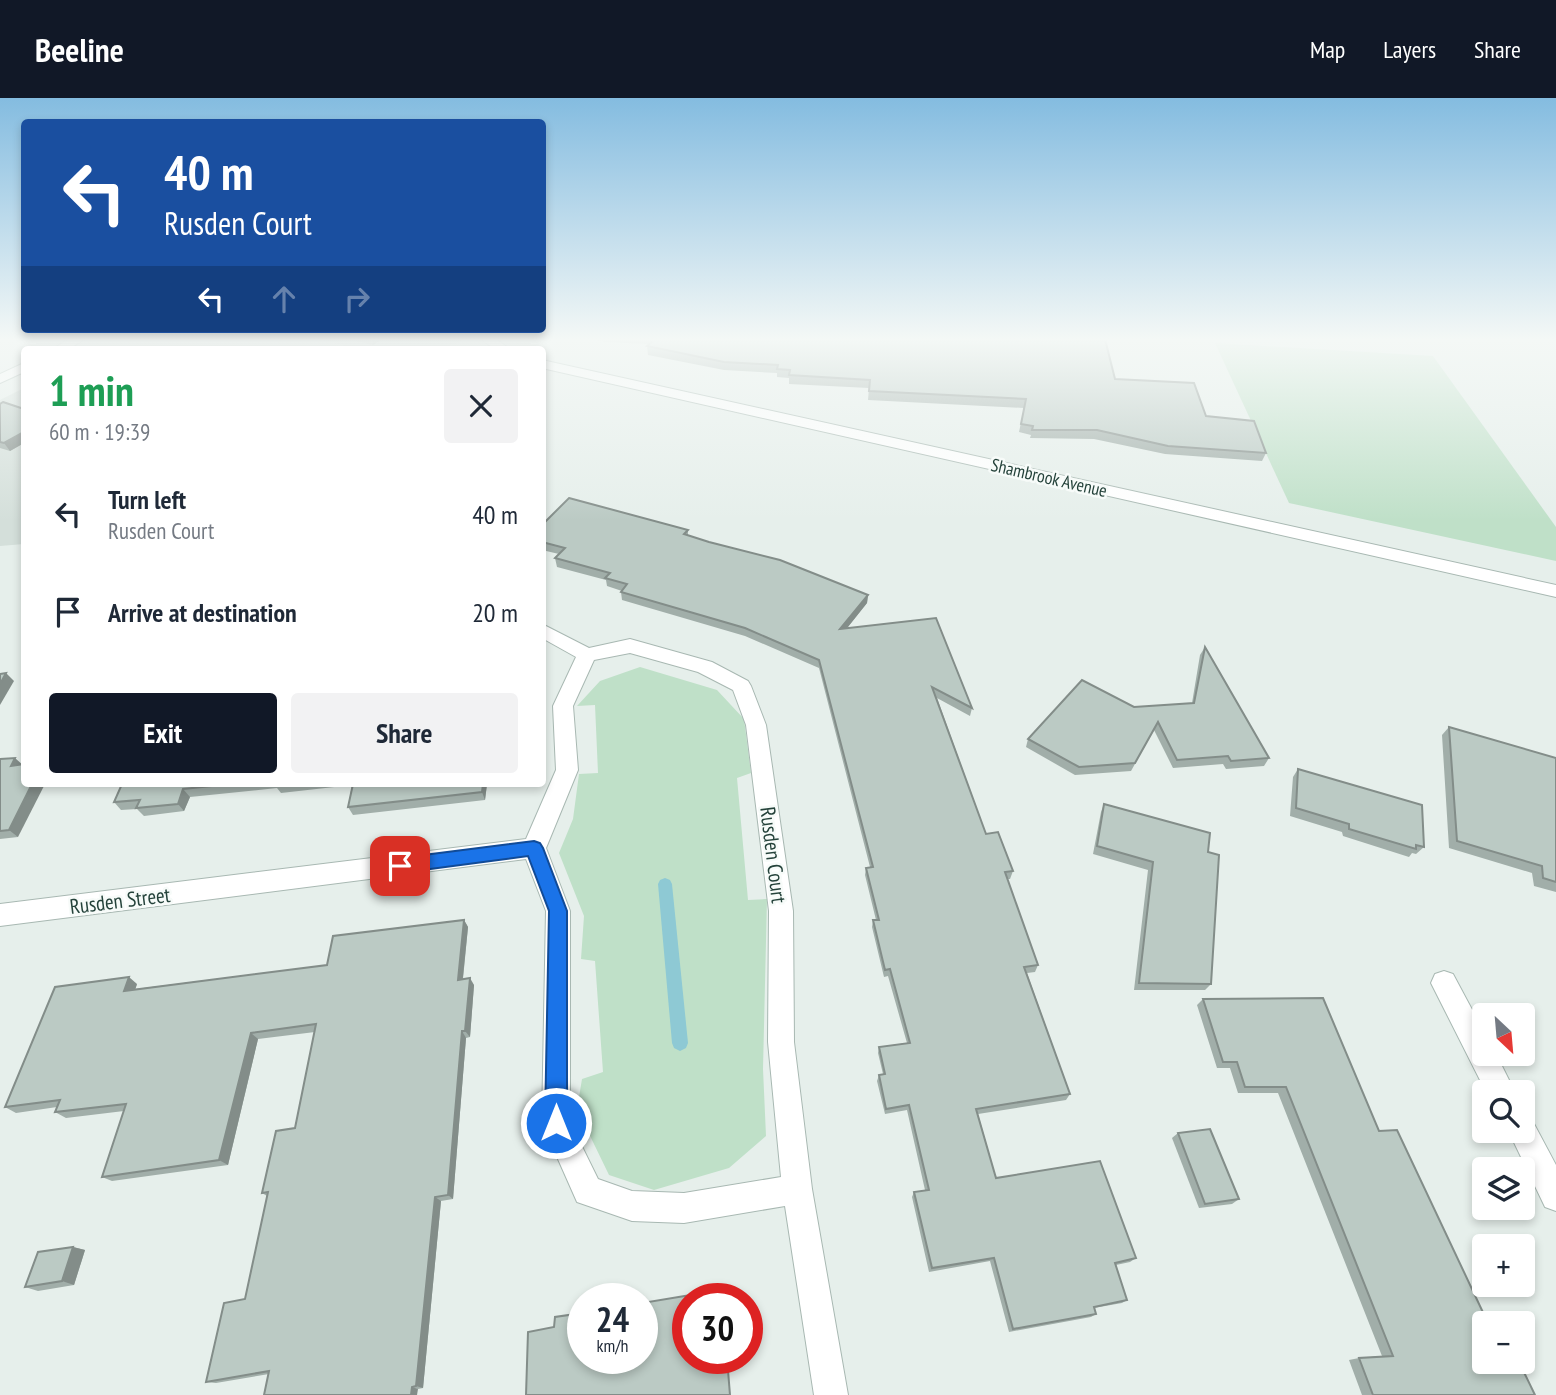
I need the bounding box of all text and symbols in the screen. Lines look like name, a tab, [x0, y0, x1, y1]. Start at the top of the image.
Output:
text: Beeline	[35, 28, 124, 71]
text: Map	[1310, 34, 1345, 65]
text: Layers	[1383, 34, 1436, 65]
text: Share	[1474, 34, 1521, 65]
text: 40 m	[164, 140, 253, 204]
icon: left	[49, 147, 140, 238]
text: Rusden Court	[164, 202, 312, 244]
icon: left	[192, 280, 230, 318]
icon: ahead	[265, 280, 303, 318]
icon: right	[338, 280, 376, 318]
text: 1 min	[49, 363, 134, 418]
button: close	[444, 369, 518, 443]
text: 60 m · 19:39	[49, 417, 150, 446]
street label: Shambrook Avenue	[989, 453, 1109, 502]
text: Turn left	[108, 483, 186, 516]
icon: left	[49, 495, 87, 533]
text: 40 m	[472, 498, 518, 531]
text: Rusden Court	[108, 516, 214, 545]
icon: arrive	[49, 593, 87, 631]
text: Arrive at destination	[108, 596, 297, 629]
text: 20 m	[472, 596, 518, 629]
button: Exit	[49, 693, 277, 773]
button: Share	[291, 693, 518, 773]
street label: Rusden Court	[754, 805, 793, 905]
pin	[370, 836, 430, 896]
icon: arrive	[381, 847, 419, 885]
street label: Rusden Street	[68, 881, 172, 920]
north arrow	[1472, 1003, 1535, 1066]
map controls	[1472, 1003, 1535, 1374]
button: search	[1472, 1080, 1535, 1143]
position arrow	[519, 1086, 593, 1160]
button: layers	[1472, 1157, 1535, 1220]
button: +	[1472, 1234, 1535, 1297]
speed limit sign: 30	[672, 1283, 763, 1374]
text: 24	[596, 1296, 629, 1342]
button: −	[1472, 1311, 1535, 1374]
text: km/h	[597, 1334, 628, 1357]

